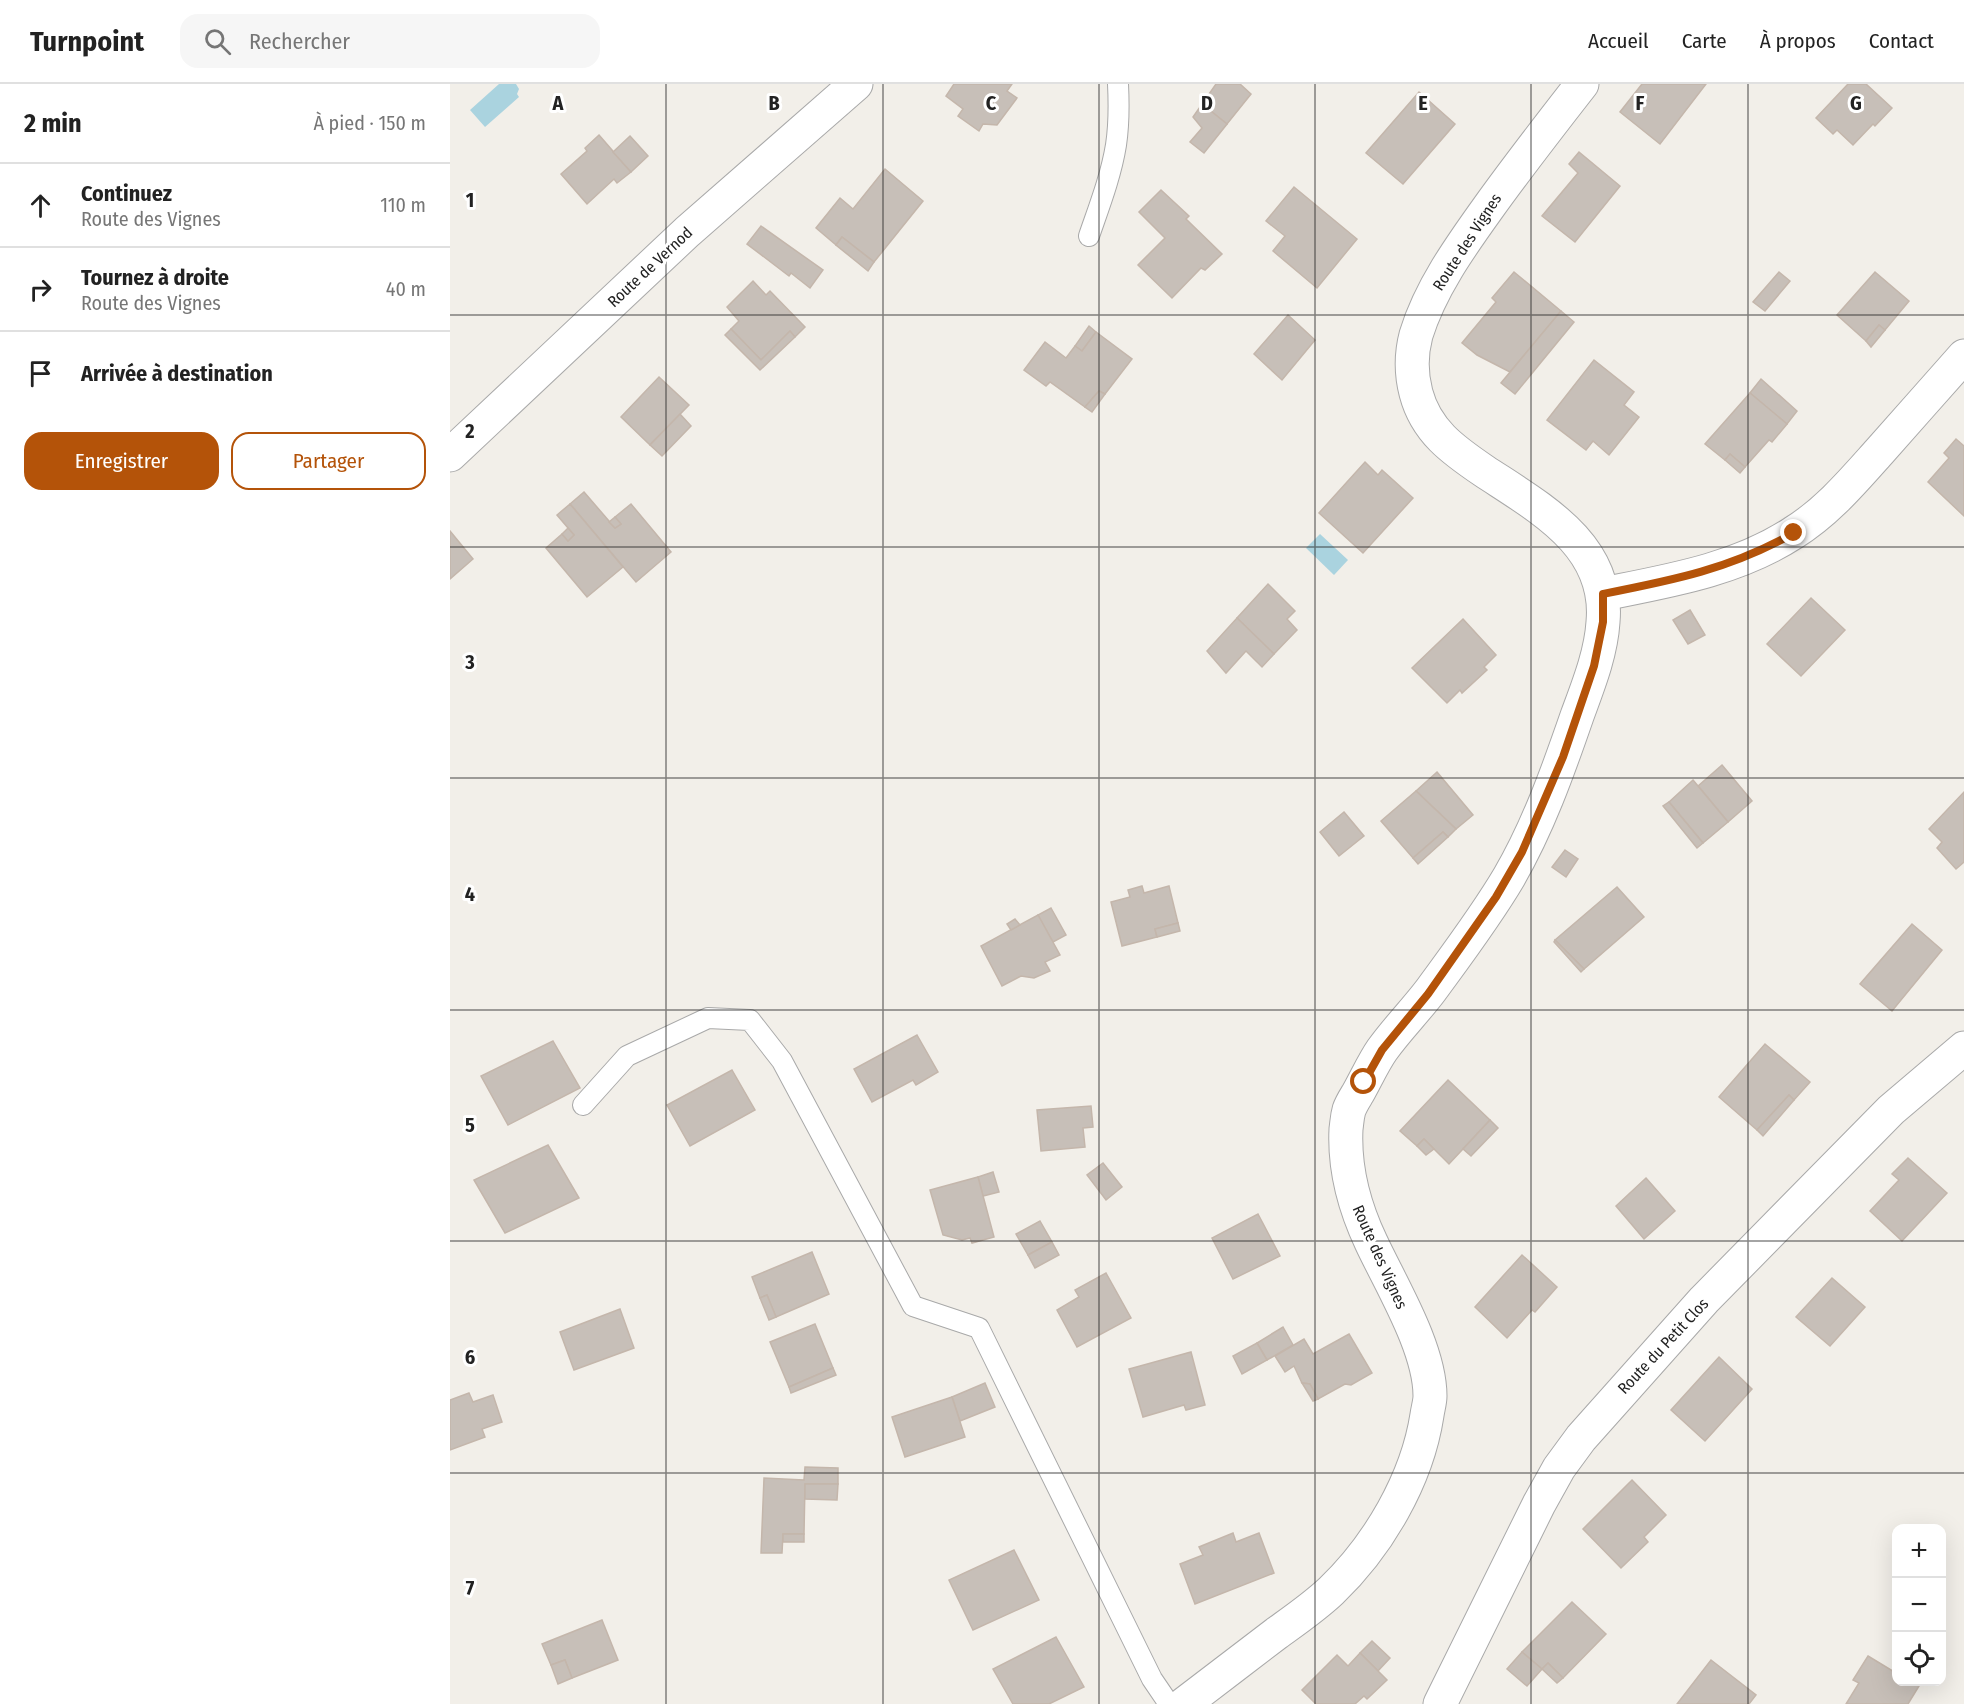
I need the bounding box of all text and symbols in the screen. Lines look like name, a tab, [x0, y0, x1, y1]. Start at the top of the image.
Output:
search box	[180, 14, 600, 68]
text: Turnpoint	[30, 25, 144, 58]
icon: search	[201, 25, 234, 58]
text: Rechercher	[249, 28, 350, 55]
text: Accueil	[1588, 28, 1649, 54]
text: Carte	[1682, 28, 1727, 54]
text: À propos	[1760, 28, 1836, 54]
text: Contact	[1869, 28, 1934, 54]
text: A	[552, 91, 565, 115]
text: B	[768, 91, 780, 115]
text: C	[986, 91, 997, 115]
text: D	[1201, 91, 1213, 115]
text: E	[1418, 91, 1428, 115]
text: F	[1636, 91, 1645, 115]
text: G	[1850, 91, 1862, 115]
text: 2 min	[24, 108, 82, 139]
text: À pied · 150 m	[313, 111, 426, 135]
text: Continuez	[81, 180, 172, 207]
text: 1	[466, 188, 474, 212]
icon: ahead	[24, 189, 57, 222]
street label: Route des Vignes	[1429, 190, 1506, 294]
text: 110 m	[380, 193, 426, 217]
text: Route des Vignes	[81, 207, 221, 231]
street label: Route de Vernod	[604, 223, 696, 311]
text: Tournez à droite	[81, 264, 229, 291]
icon: right	[24, 273, 57, 306]
text: 40 m	[386, 277, 426, 301]
text: Route des Vignes	[81, 291, 221, 315]
icon: arrive	[24, 357, 57, 390]
text: Arrivée à destination	[81, 360, 273, 387]
text: 2	[464, 419, 475, 443]
button: Enregistrer	[24, 432, 219, 490]
button: Partager	[231, 432, 426, 490]
route end	[1780, 519, 1806, 545]
text: 3	[464, 650, 475, 674]
text: 4	[465, 882, 475, 906]
route start	[1350, 1068, 1376, 1094]
text: 5	[465, 1113, 475, 1137]
street label: Route des Vignes	[1349, 1202, 1411, 1312]
street label: Route du Petit Clos	[1614, 1294, 1712, 1398]
text: 6	[465, 1345, 475, 1369]
map controls	[1892, 1524, 1946, 1686]
button: +	[1892, 1524, 1946, 1578]
text: 7	[466, 1576, 475, 1600]
button: −	[1892, 1578, 1946, 1632]
button: locate	[1892, 1632, 1946, 1686]

